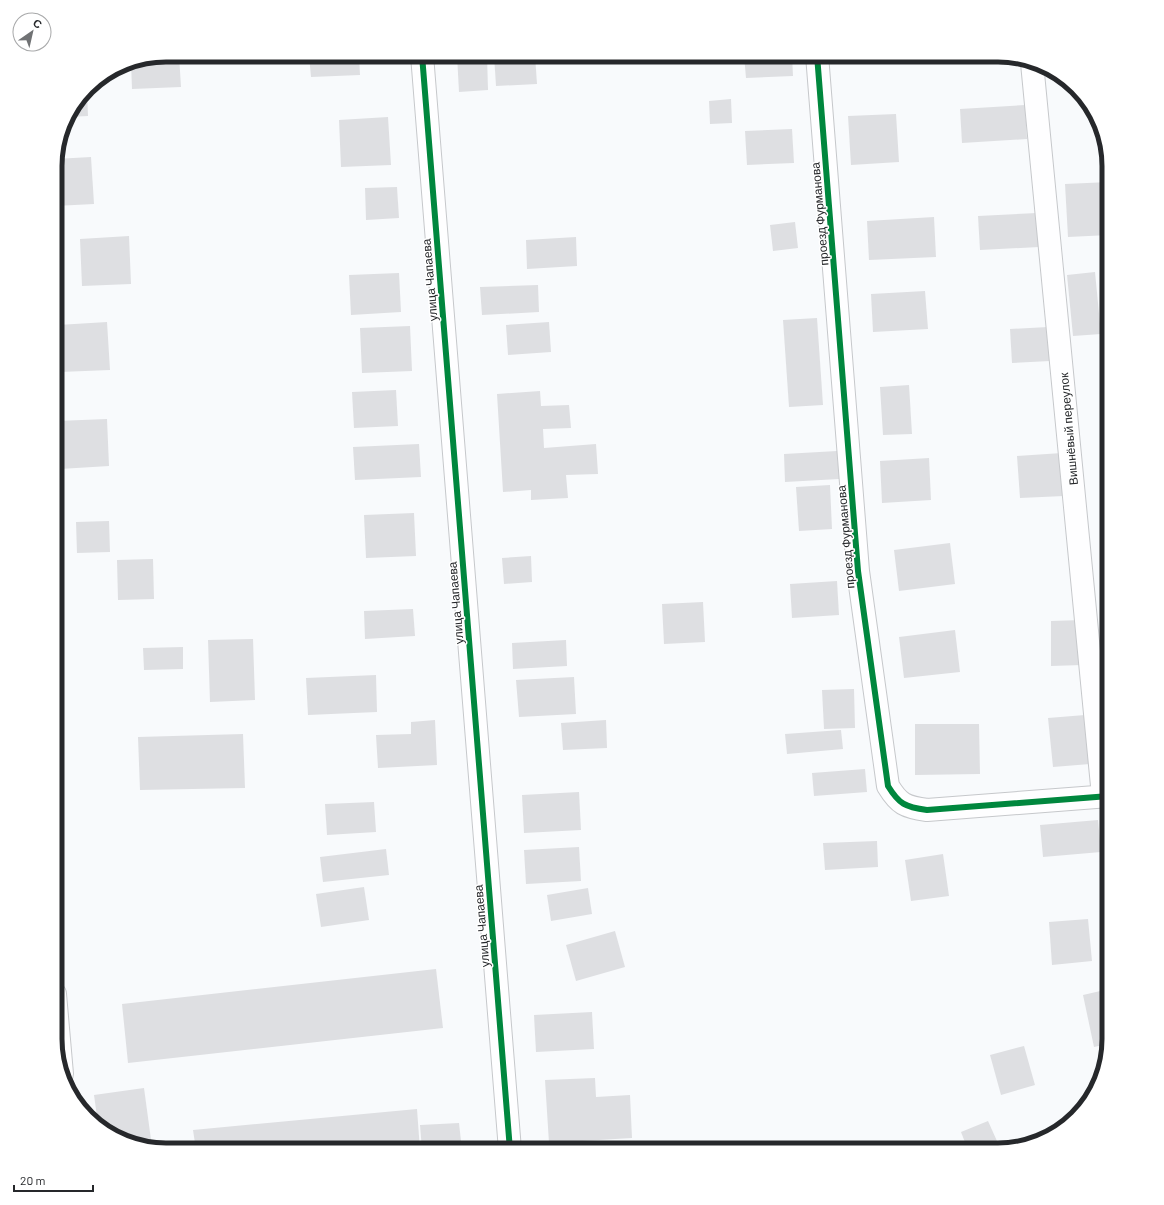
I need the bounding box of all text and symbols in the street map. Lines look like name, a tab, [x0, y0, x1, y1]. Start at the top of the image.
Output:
north arrow	[12, 12, 52, 52]
text: С	[31, 16, 45, 31]
street label: проезд Фурманова	[807, 161, 831, 266]
street label: улица Чапаева	[418, 238, 441, 322]
street label: Вишнёвый переулок	[1056, 371, 1081, 486]
street label: проезд Фурманова	[833, 484, 857, 589]
street label: улица Чапаева	[444, 561, 467, 645]
street label: улица Чапаева	[470, 884, 493, 968]
scale bar	[14, 1167, 93, 1193]
text: 20 m	[20, 1173, 46, 1187]

